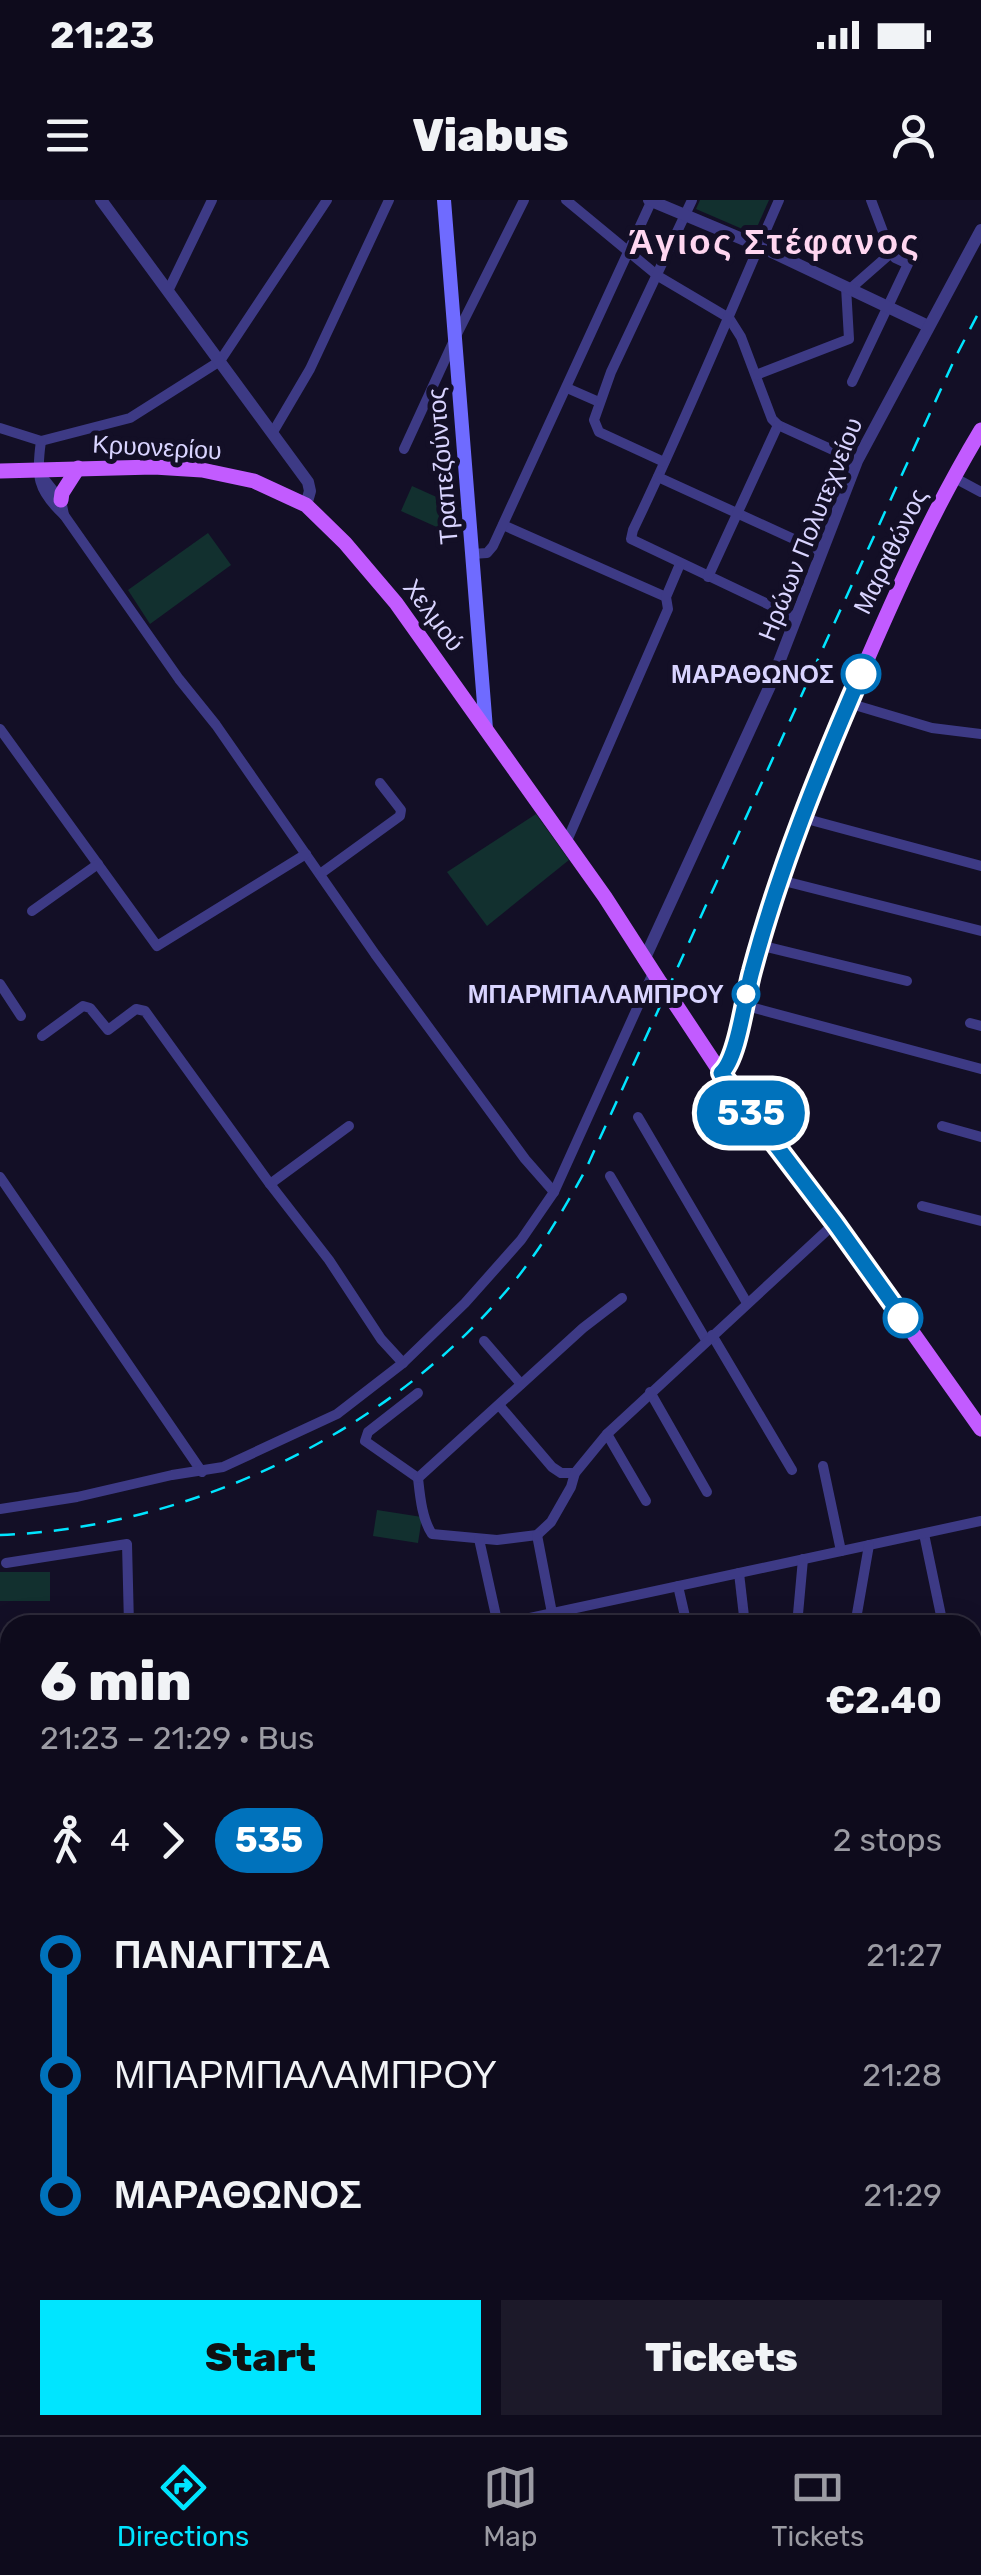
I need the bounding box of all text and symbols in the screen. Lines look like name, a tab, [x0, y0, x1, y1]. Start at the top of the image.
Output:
text: 21:23	[50, 12, 154, 58]
icon: menu	[40, 108, 95, 163]
icon: person	[886, 108, 941, 163]
text: Viabus	[412, 109, 569, 162]
district label: Άγιος Στέφανος	[629, 221, 921, 263]
street label: Τραπεζούντος	[421, 386, 464, 546]
street label: Ηρώων Πολυτεχνείου	[752, 413, 868, 645]
street label: Κρυονερίου	[92, 430, 222, 465]
street label: Μαραθώνος	[848, 484, 933, 619]
street label: Χελμού	[397, 574, 470, 657]
marker: ΜΑΡΑΘΩΝΟΣ	[842, 655, 880, 693]
place label: ΜΑΡΑΘΩΝΟΣ	[671, 660, 834, 689]
place label: ΜΠΑΡΜΠΑΛΑΜΠΡΟΥ	[468, 980, 724, 1009]
marker: ΜΠΑΡΜΠΑΛΑΜΠΡΟΥ	[733, 981, 759, 1007]
line badge: 535	[694, 1080, 808, 1146]
text: 535	[717, 1092, 785, 1134]
unlabelled marker	[884, 1299, 922, 1337]
text: 6 min	[40, 1649, 192, 1714]
text: €2.40	[825, 1677, 942, 1723]
text: 21:23 – 21:29 · Bus	[40, 1719, 314, 1757]
icon: walk	[40, 1813, 95, 1868]
icon: forward	[145, 1813, 200, 1868]
text: 535	[235, 1819, 303, 1861]
text: 4	[110, 1821, 130, 1859]
text: 2 stops	[833, 1821, 942, 1859]
text: ΠΑΝΑΓΙΤΣΑ	[114, 1932, 331, 1978]
text: 21:27	[866, 1936, 942, 1974]
text: ΜΠΑΡΜΠΑΛΑΜΠΡΟΥ	[114, 2052, 497, 2098]
text: 21:28	[862, 2056, 942, 2094]
text: ΜΑΡΑΘΩΝΟΣ	[114, 2172, 362, 2218]
text: 21:29	[864, 2176, 942, 2214]
button: Start	[40, 2300, 481, 2415]
button: Tickets	[501, 2300, 942, 2415]
tab: Directions	[117, 2460, 249, 2553]
tab: Map	[483, 2460, 538, 2553]
tab: Tickets	[771, 2460, 864, 2553]

